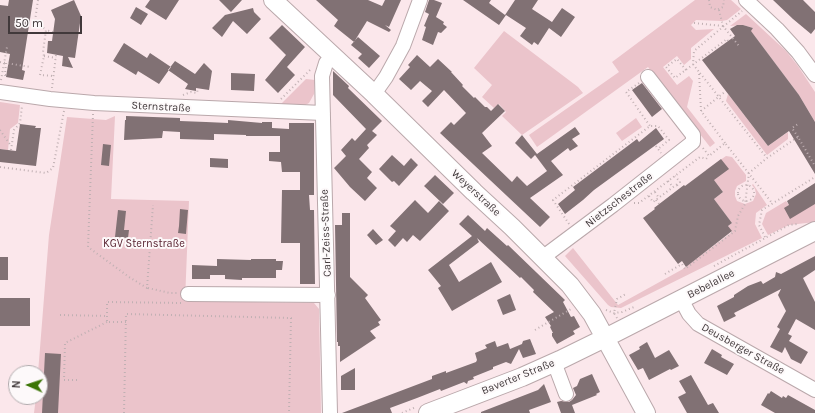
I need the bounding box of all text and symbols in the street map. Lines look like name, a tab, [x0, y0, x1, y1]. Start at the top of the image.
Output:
scale bar	[10, 8, 84, 34]
text: 50 m	[15, 16, 43, 30]
street label: Sternstraße	[131, 99, 191, 115]
street label: Weyerstraße	[449, 167, 503, 219]
street label: Nietzschestraße	[583, 170, 655, 230]
street label: Carl-Zeiss-Straße	[318, 189, 334, 277]
park label: KGV Sternstraße	[103, 237, 185, 251]
street label: Bebelallee	[685, 266, 737, 302]
street label: Deusberger Straße	[699, 321, 787, 377]
street label: Baverter Straße	[480, 356, 556, 398]
north arrow	[8, 365, 48, 405]
text: N	[10, 380, 23, 389]

